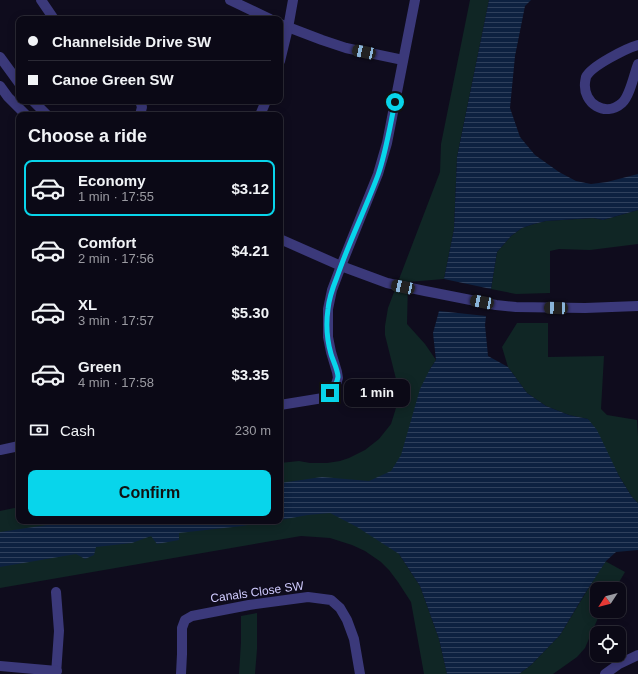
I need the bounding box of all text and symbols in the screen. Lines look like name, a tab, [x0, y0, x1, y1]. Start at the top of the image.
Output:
text: Channelside Drive SW	[52, 33, 211, 50]
car	[351, 44, 377, 60]
text: Canoe Green SW	[52, 71, 174, 88]
route start	[386, 93, 404, 111]
text: Choose a ride	[28, 126, 147, 146]
icon: car	[30, 170, 66, 206]
text: Economy	[78, 172, 146, 189]
text: $3.12	[231, 180, 269, 197]
text: 1 min · 17:55	[78, 189, 154, 204]
icon: car	[30, 232, 66, 268]
text: Comfort	[78, 234, 136, 251]
text: $4.21	[231, 242, 269, 259]
text: 2 min · 17:56	[78, 251, 154, 266]
car	[390, 279, 416, 295]
icon: car	[30, 294, 66, 330]
car	[469, 294, 495, 310]
text: XL	[78, 296, 97, 313]
car	[544, 302, 568, 314]
text: $5.30	[231, 304, 269, 321]
text: 3 min · 17:57	[78, 313, 154, 328]
icon: car	[30, 356, 66, 392]
text: Green	[78, 358, 121, 375]
text: $3.35	[231, 366, 269, 383]
text: 4 min · 17:58	[78, 375, 154, 390]
callout: 1 min	[344, 379, 410, 407]
route end	[321, 384, 339, 402]
text: 1 min	[360, 385, 394, 400]
icon: cash	[28, 419, 50, 441]
text: Cash	[60, 422, 95, 439]
text: 230 m	[235, 423, 271, 438]
button: Confirm	[28, 470, 271, 516]
street label: Canals Close SW	[209, 578, 305, 605]
north arrow	[590, 582, 626, 618]
map controls	[590, 582, 626, 662]
button: locate	[590, 626, 626, 662]

